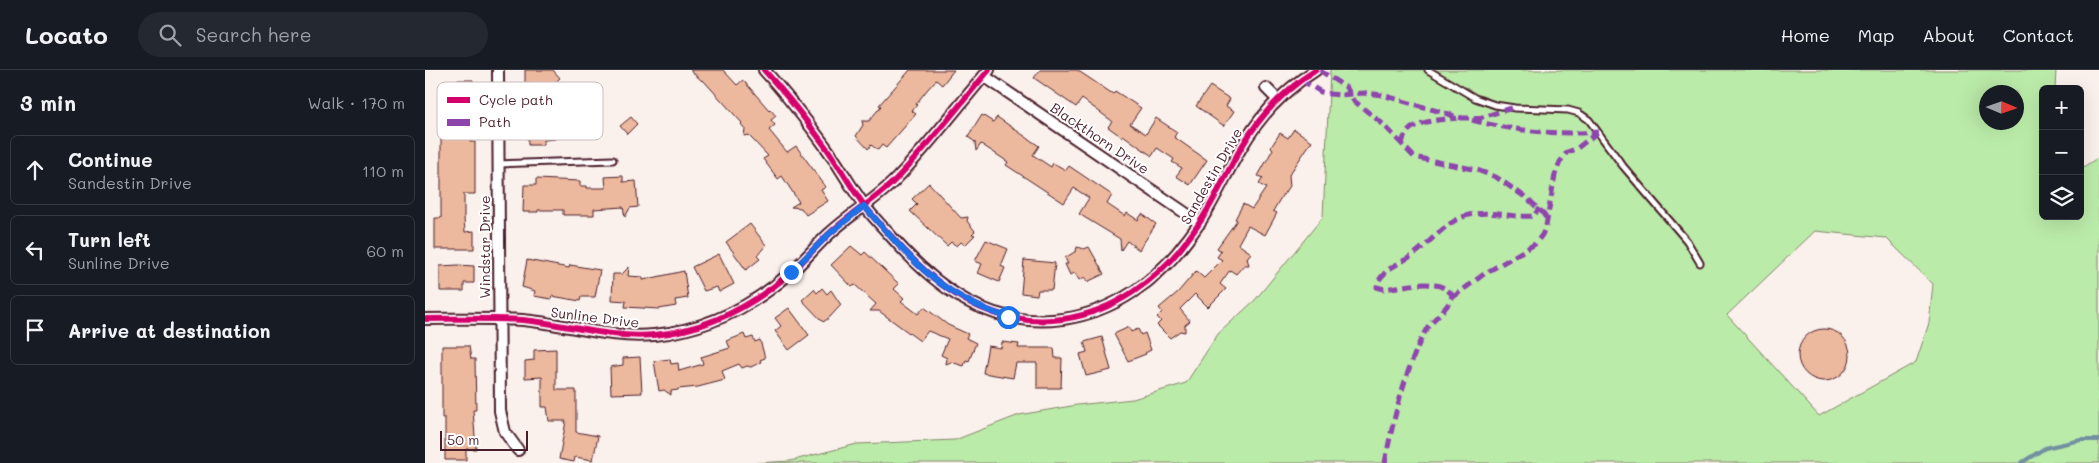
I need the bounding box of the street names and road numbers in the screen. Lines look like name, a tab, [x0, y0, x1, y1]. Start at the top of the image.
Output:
street label: Blackthorn Drive	[1047, 98, 1153, 178]
street label: Sandestin Drive	[1176, 124, 1246, 228]
street label: Windstar Drive	[475, 195, 494, 299]
street label: Sunline Drive	[550, 302, 640, 332]

